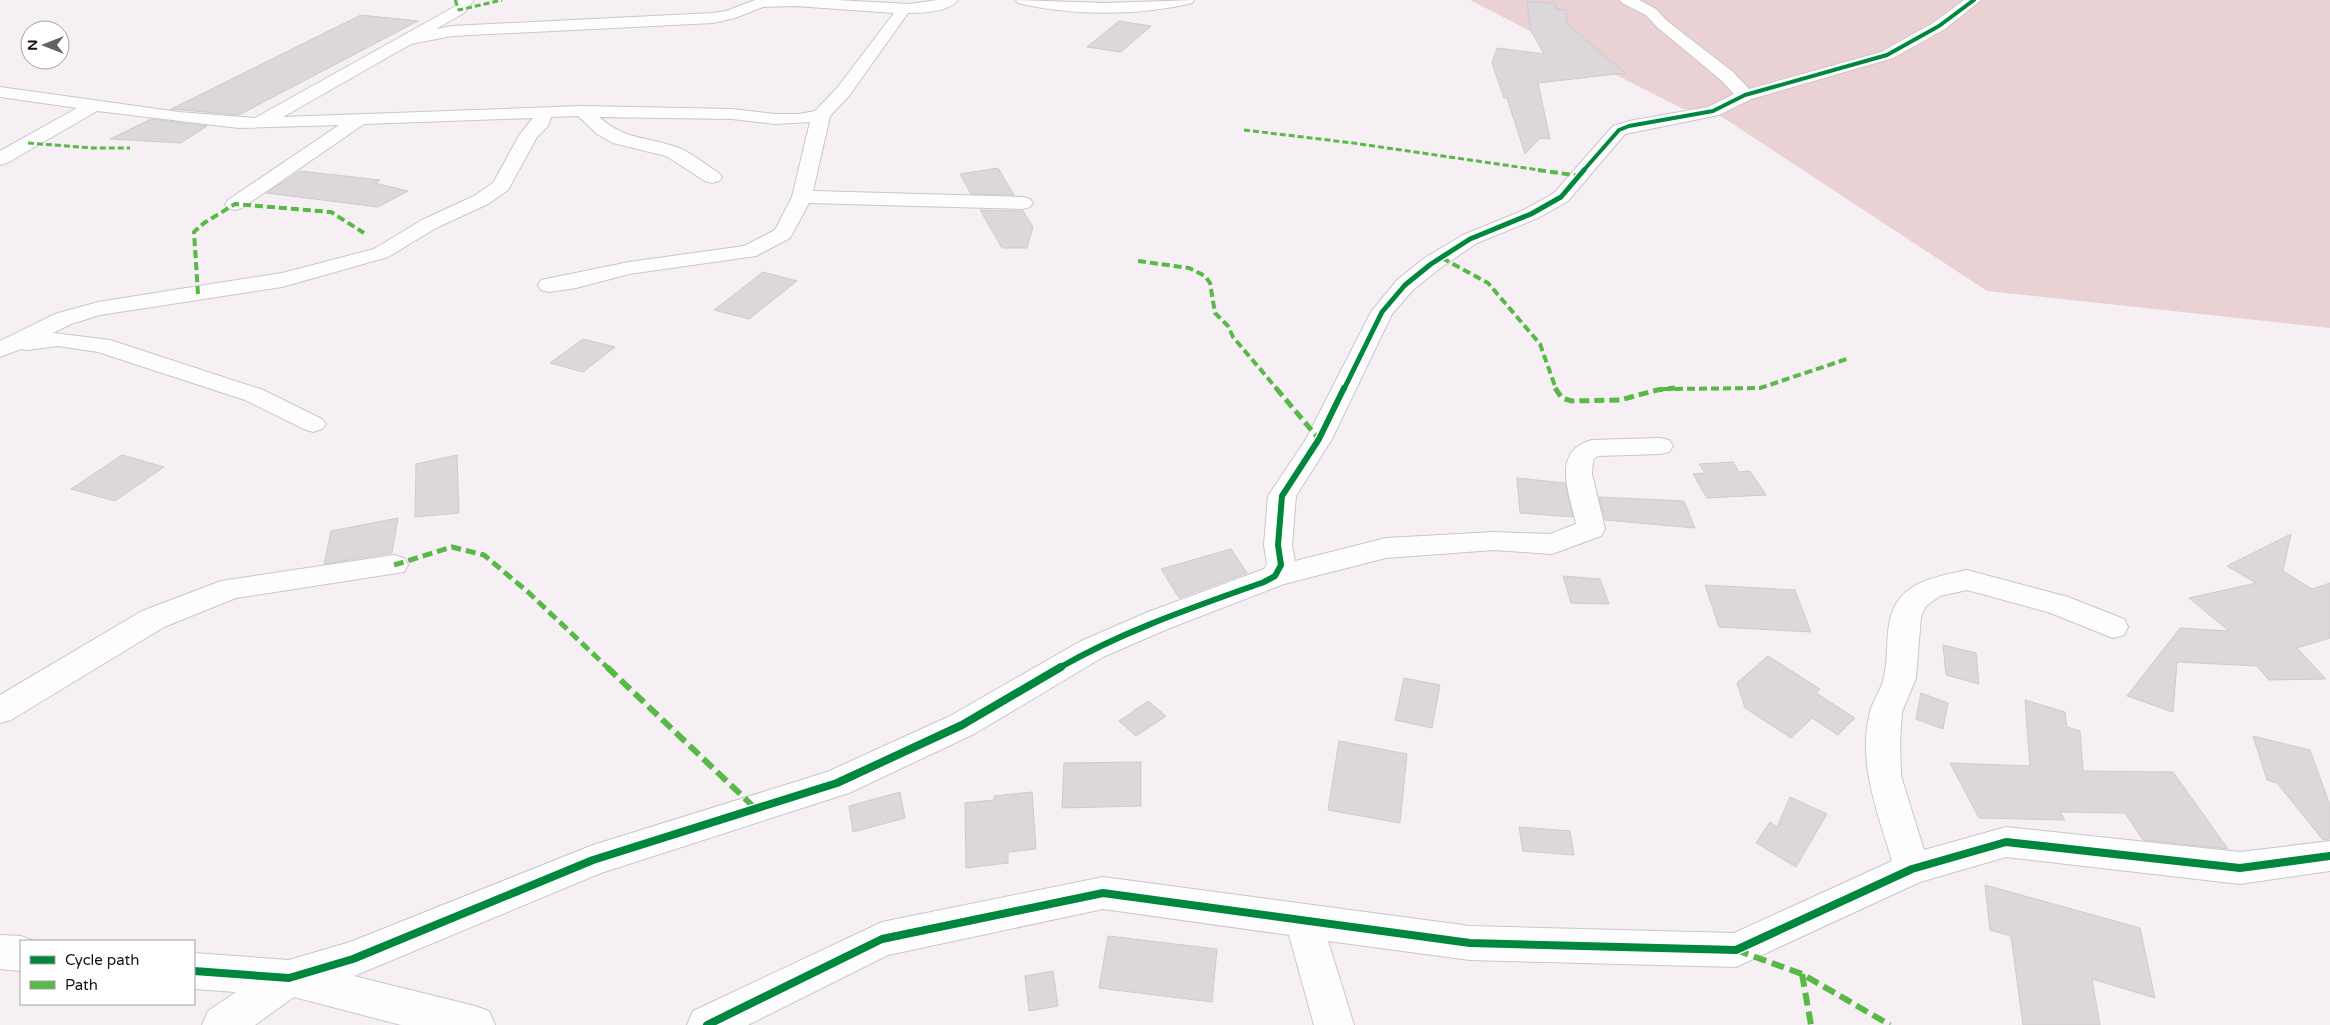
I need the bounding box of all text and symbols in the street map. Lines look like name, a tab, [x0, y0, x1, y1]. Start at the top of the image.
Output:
north arrow	[20, 20, 70, 70]
text: N	[24, 39, 41, 51]
legend	[20, 940, 195, 1005]
text: Cycle path	[65, 951, 139, 969]
text: Path	[65, 976, 98, 994]

